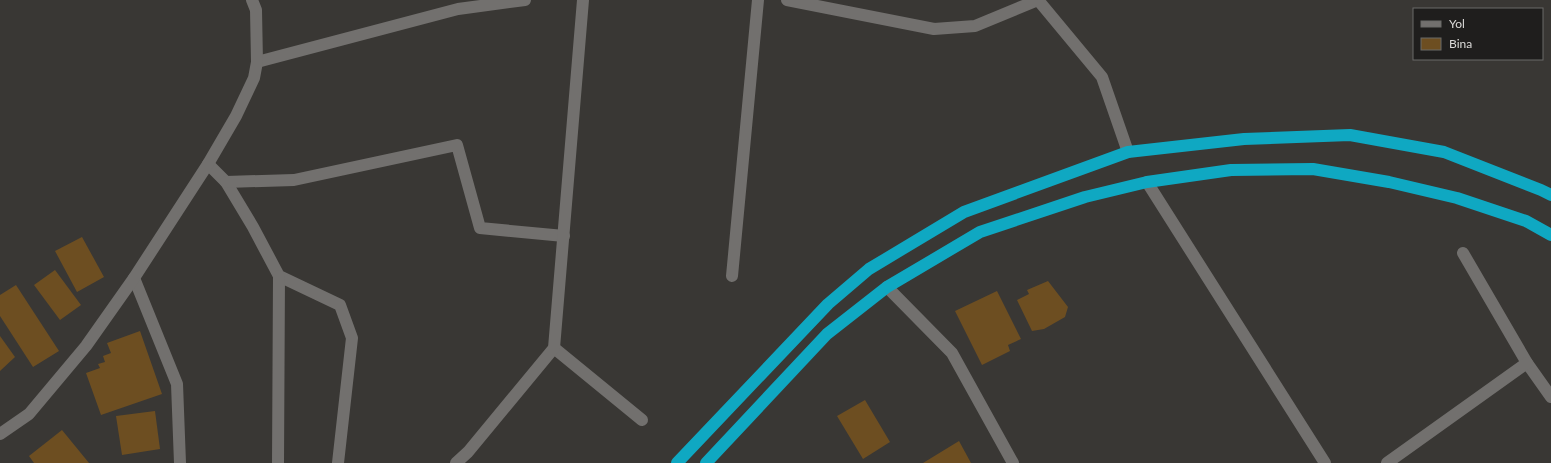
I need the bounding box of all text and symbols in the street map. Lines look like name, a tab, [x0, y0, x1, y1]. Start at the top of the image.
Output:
legend	[1413, 8, 1543, 60]
text: Yol	[1449, 16, 1465, 31]
text: Bina	[1449, 36, 1472, 51]

